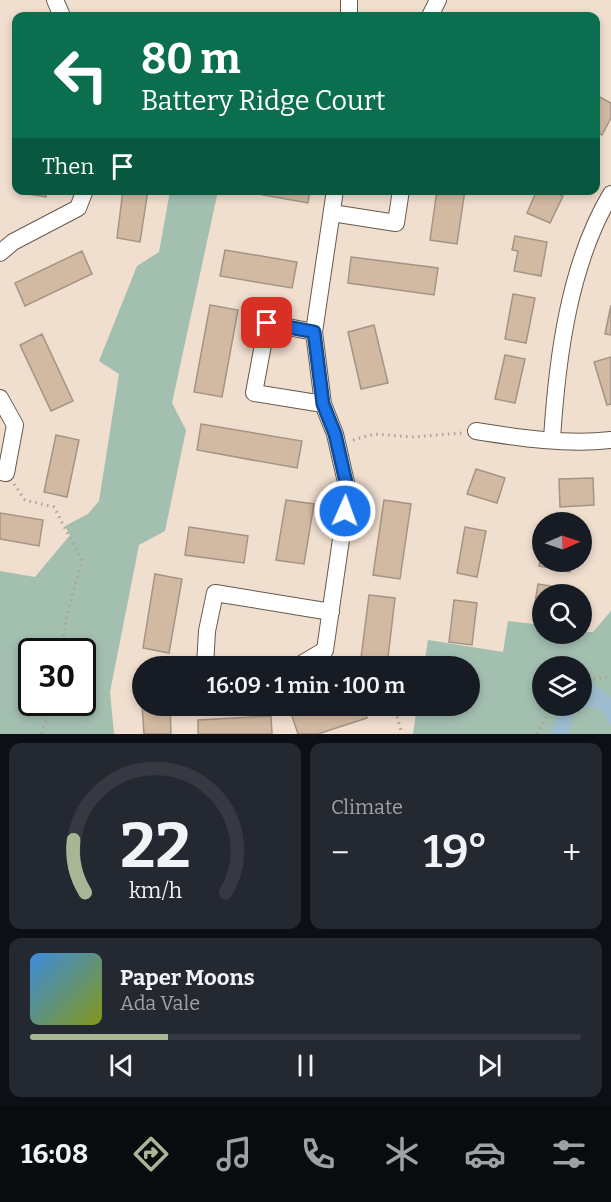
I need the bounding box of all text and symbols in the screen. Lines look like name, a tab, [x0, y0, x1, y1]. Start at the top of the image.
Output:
text: 80 m	[141, 34, 241, 84]
icon: left	[42, 36, 120, 114]
text: Battery Ridge Court	[141, 85, 386, 117]
icon: arrive	[106, 150, 139, 183]
text: Then	[42, 153, 94, 180]
pin	[241, 297, 292, 348]
icon: arrive	[250, 306, 283, 339]
position arrow	[313, 479, 377, 543]
north arrow	[532, 512, 592, 572]
map controls	[532, 512, 592, 716]
button: search	[532, 584, 592, 644]
speed limit sign: 30	[18, 638, 96, 716]
button: layers	[532, 656, 592, 716]
text: 16:09 · 1 min · 100 m	[207, 672, 405, 699]
text: Climate	[331, 795, 403, 819]
text: 22	[120, 809, 190, 884]
text: 19°	[423, 825, 488, 879]
text: −	[331, 833, 349, 873]
text: +	[562, 833, 581, 873]
text: km/h	[128, 878, 182, 904]
text: Paper Moons	[120, 964, 255, 991]
text: Ada Vale	[120, 991, 200, 1015]
icon: previous	[105, 1049, 138, 1082]
icon: pause	[289, 1049, 322, 1082]
icon: next	[473, 1049, 506, 1082]
icon: directions	[130, 1133, 172, 1175]
icon: music	[213, 1133, 255, 1175]
icon: phone	[297, 1133, 339, 1175]
icon: climate	[381, 1133, 423, 1175]
icon: car	[464, 1133, 506, 1175]
icon: filters	[548, 1133, 590, 1175]
text: 16:08	[21, 1138, 88, 1170]

